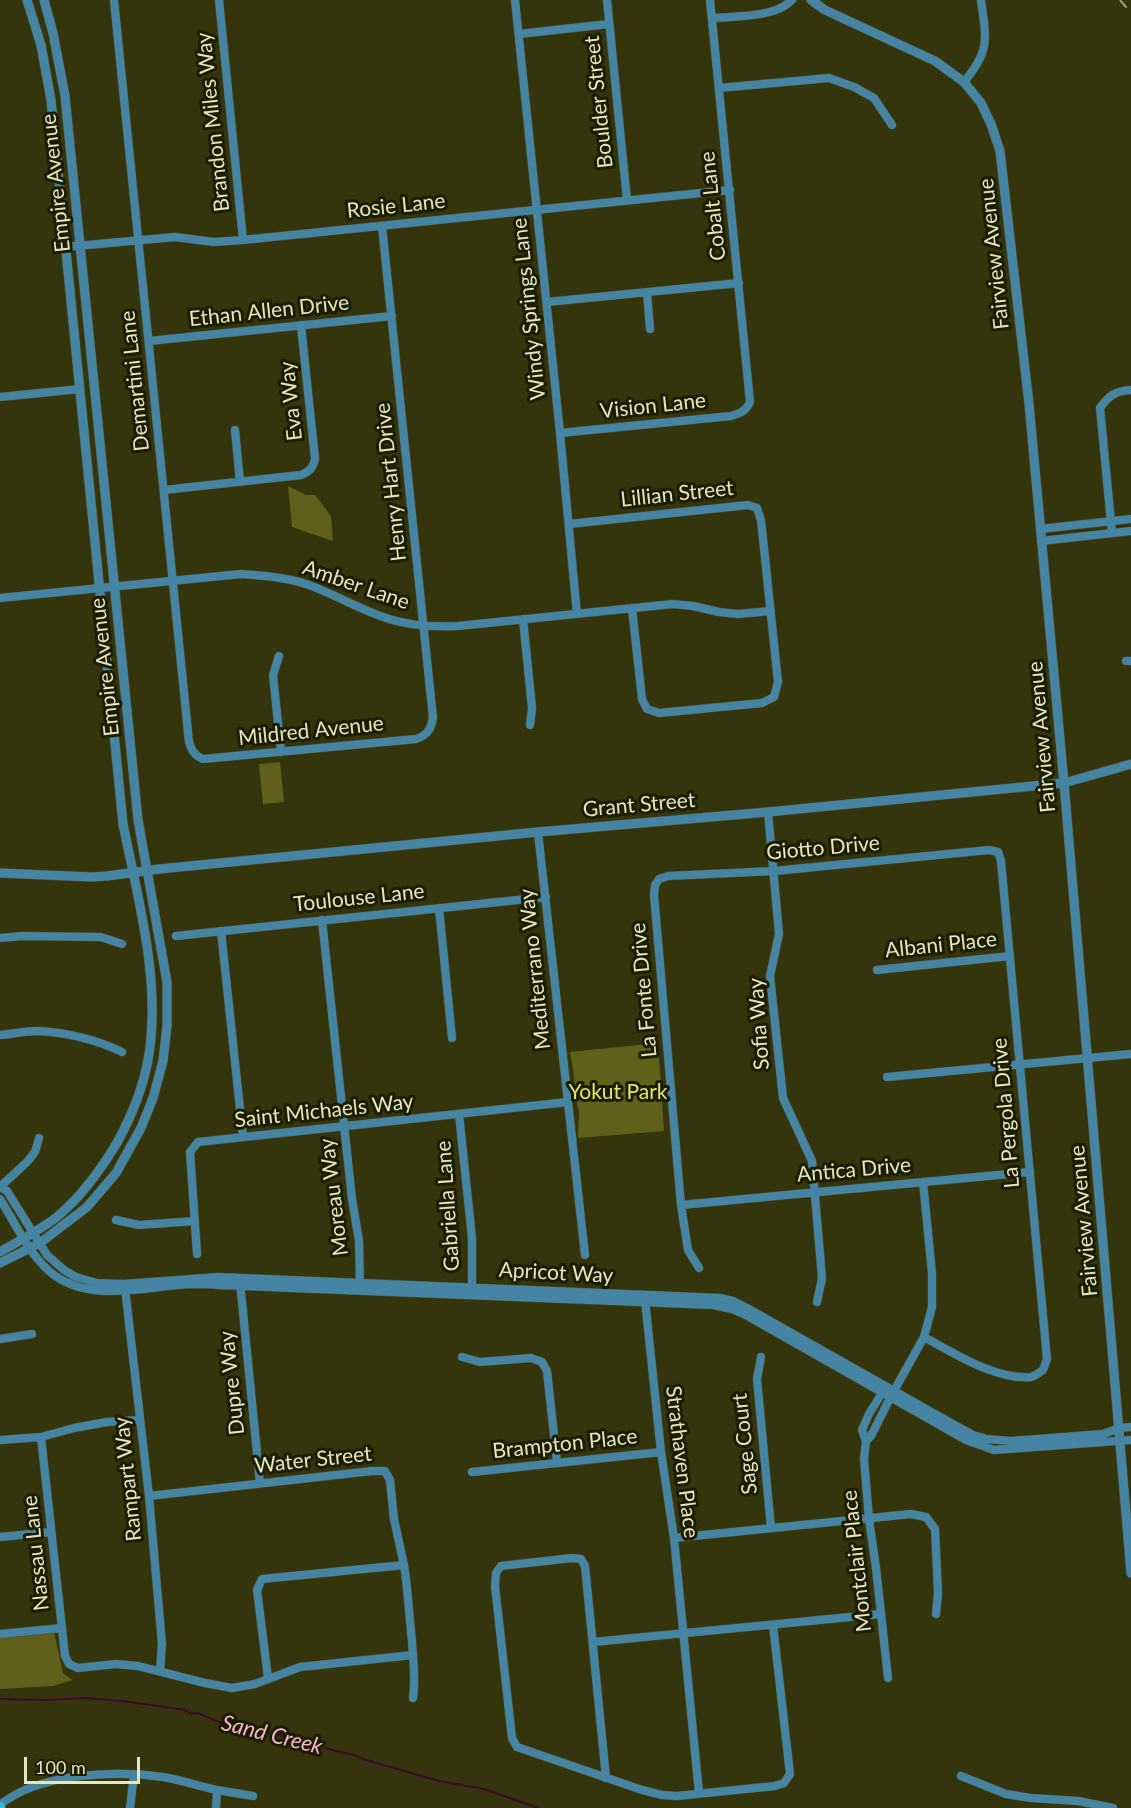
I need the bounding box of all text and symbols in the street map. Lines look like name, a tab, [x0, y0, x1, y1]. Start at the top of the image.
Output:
street label: Brandon Miles Way	[191, 31, 235, 213]
street label: Boulder Street	[580, 34, 618, 170]
street label: Empire Avenue	[36, 113, 76, 253]
street label: Cobalt Lane	[695, 150, 731, 262]
street label: Fairview Avenue	[974, 177, 1014, 331]
street label: Rosie Lane	[345, 188, 447, 224]
street label: Windy Springs Lane	[507, 217, 551, 401]
street label: Ethan Allen Drive	[188, 290, 350, 332]
street label: Demartini Lane	[115, 309, 155, 453]
street label: Eva Way	[274, 360, 308, 442]
street label: Vision Lane	[599, 388, 707, 424]
street label: Henry Hart Drive	[370, 402, 412, 562]
street label: Lillian Street	[619, 476, 735, 512]
street label: Amber Lane	[299, 555, 413, 615]
street label: Empire Avenue	[85, 597, 125, 737]
street label: Fairview Avenue	[1023, 660, 1061, 814]
street label: Mildred Avenue	[237, 711, 385, 751]
street label: Grant Street	[582, 788, 696, 822]
street label: Giotto Drive	[765, 830, 881, 866]
street label: Toulouse Lane	[292, 879, 426, 917]
street label: Mediterrano Way	[514, 887, 556, 1051]
street label: La Fonte Drive	[626, 922, 662, 1058]
street label: Albani Place	[884, 927, 998, 963]
street label: Sofia Way	[743, 977, 775, 1071]
street label: La Pergola Drive	[987, 1037, 1025, 1189]
park label: Yokut Park	[568, 1079, 668, 1105]
street label: Saint Michaels Way	[233, 1089, 415, 1133]
street label: Moreau Way	[314, 1137, 354, 1257]
street label: Gabriella Lane	[431, 1140, 465, 1272]
street label: Fairview Avenue	[1065, 1144, 1103, 1298]
street label: Antica Drive	[796, 1152, 912, 1188]
street label: Apricot Way	[498, 1257, 614, 1289]
street label: Dupre Way	[214, 1330, 250, 1436]
street label: Strathaven Place	[660, 1384, 704, 1540]
street label: Sage Court	[727, 1392, 763, 1496]
street label: Rampart Way	[109, 1416, 147, 1542]
street label: Brampton Place	[491, 1424, 639, 1464]
street label: Water Street	[253, 1441, 373, 1479]
street label: Montclair Place	[837, 1489, 877, 1633]
street label: Nassau Lane	[17, 1494, 55, 1612]
water label: Sand Creek	[219, 1710, 325, 1760]
scale bar	[27, 1745, 142, 1783]
text: 100 m	[35, 1756, 86, 1778]

